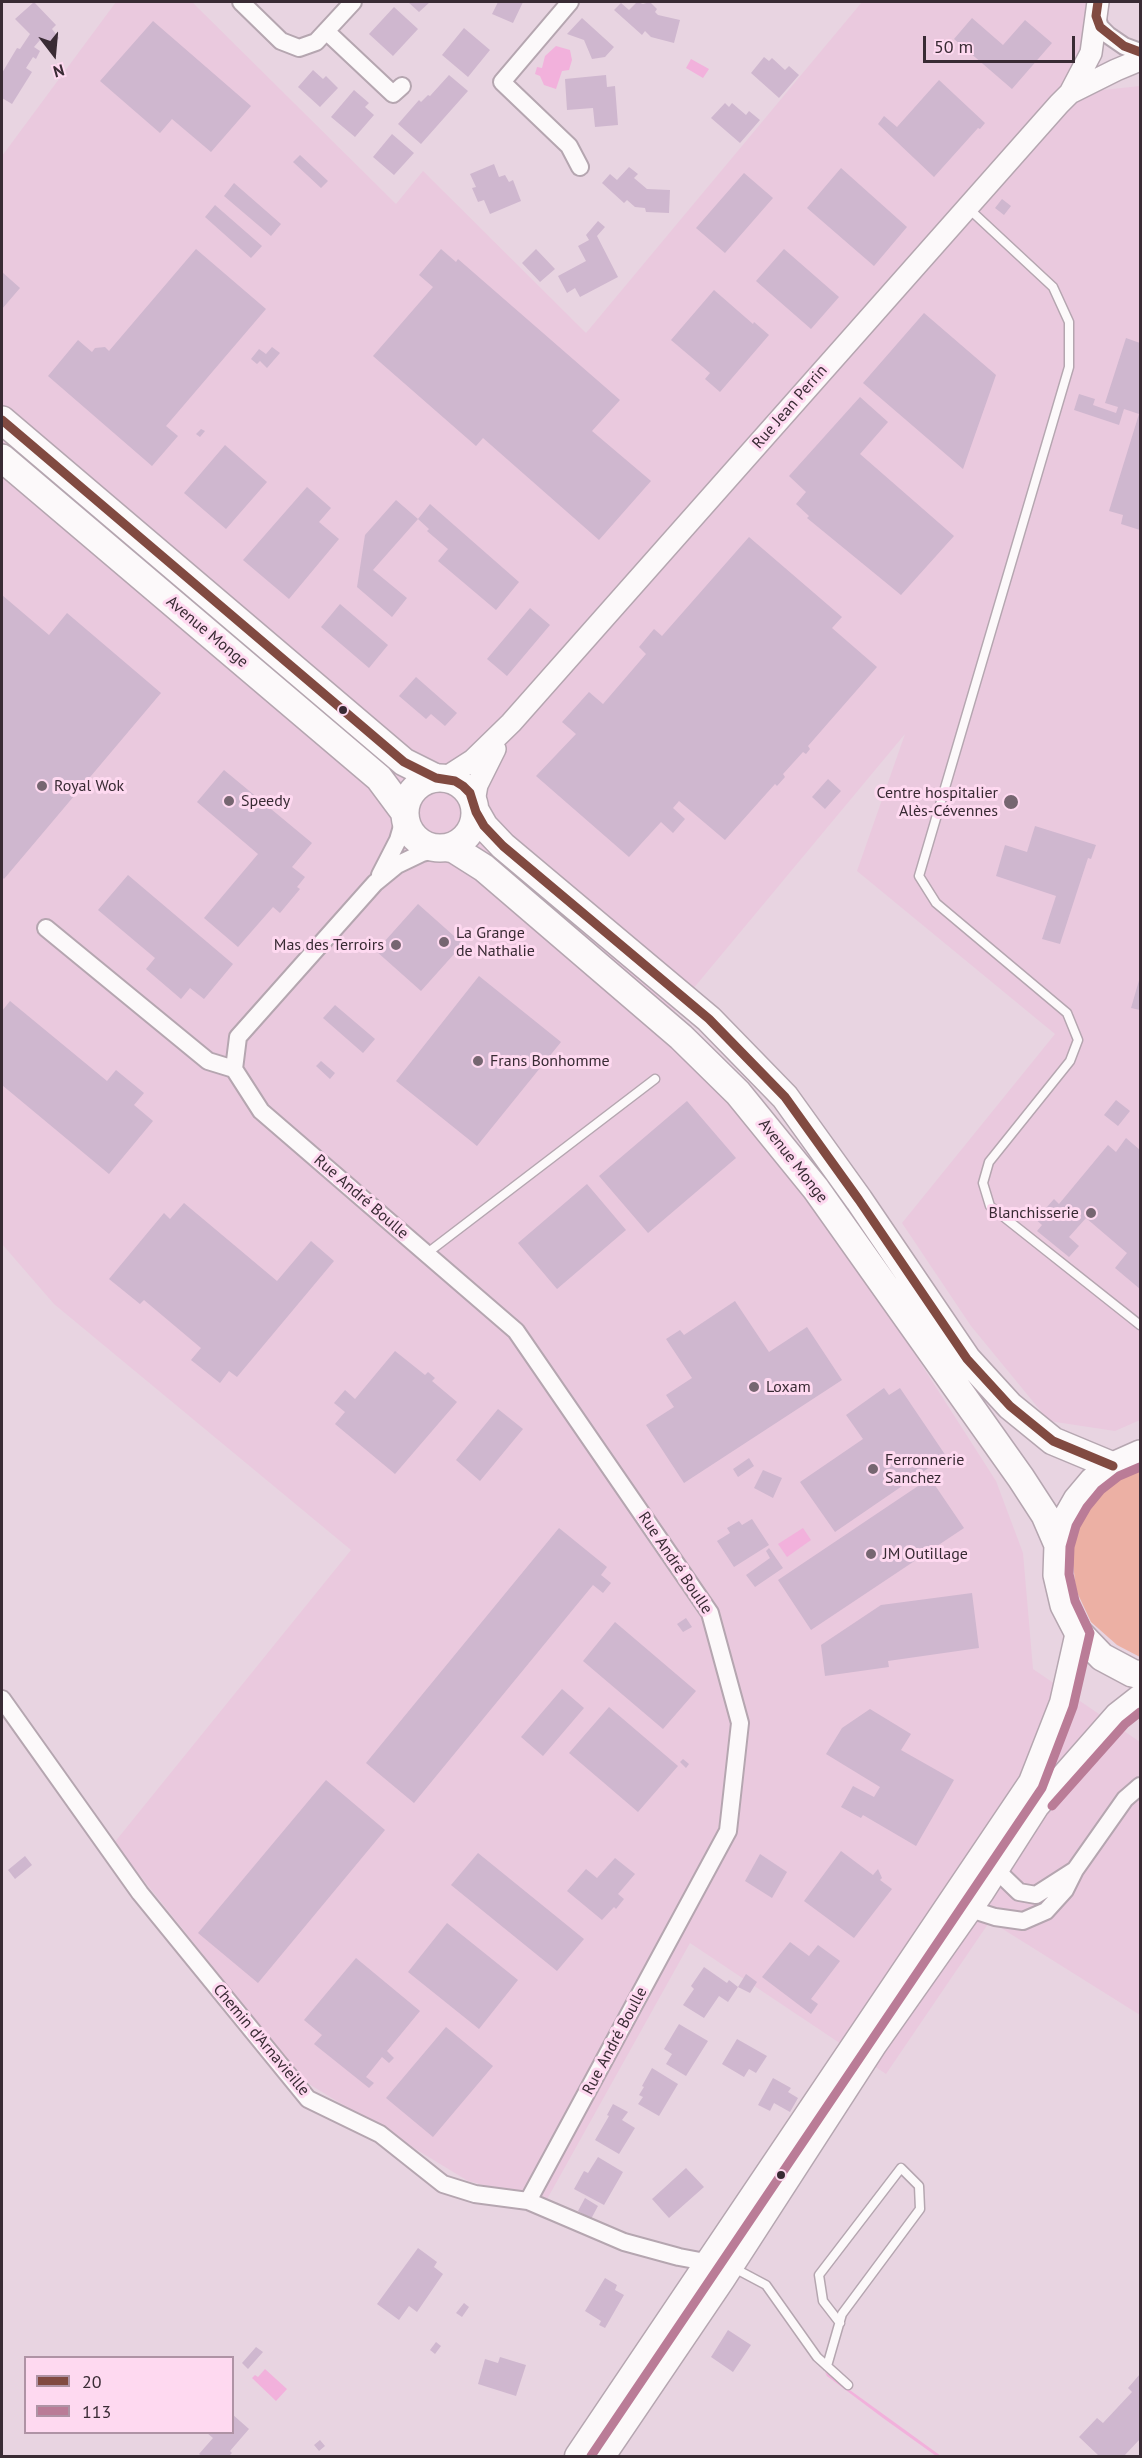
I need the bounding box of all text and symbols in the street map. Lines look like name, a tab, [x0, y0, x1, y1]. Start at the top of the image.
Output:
north arrow	[24, 24, 84, 84]
scale bar	[926, 24, 1078, 62]
text: 50 m	[934, 35, 973, 58]
text: N	[51, 60, 67, 82]
street label: Rue Jean Perrin	[748, 361, 832, 453]
street label: Avenue Monge	[162, 592, 252, 672]
unlabelled marker	[337, 704, 349, 716]
place label: Royal Wok	[54, 776, 124, 796]
marker: Royal Wok	[35, 779, 49, 793]
place label: Centre hospitalier Alès-Cévennes	[876, 783, 998, 821]
place label: Speedy	[241, 791, 290, 811]
marker: Centre hospitalier Alès-Cévennes	[1002, 793, 1020, 811]
marker: Speedy	[222, 794, 236, 808]
place label: La Grange de Nathalie	[456, 923, 535, 961]
place label: Mas des Terroirs	[274, 935, 384, 955]
marker: La Grange de Nathalie	[437, 935, 451, 949]
marker: Mas des Terroirs	[389, 938, 403, 952]
place label: Frans Bonhomme	[490, 1051, 610, 1071]
marker: Frans Bonhomme	[471, 1054, 485, 1068]
street label: Avenue Monge	[754, 1115, 832, 1207]
street label: Rue André Boulle	[310, 1151, 412, 1243]
place label: Blanchisserie	[989, 1203, 1079, 1223]
marker: Blanchisserie	[1084, 1206, 1098, 1220]
place label: Loxam	[766, 1377, 811, 1397]
marker: Loxam	[747, 1380, 761, 1394]
place label: Ferronnerie Sanchez	[885, 1450, 964, 1488]
marker: Ferronnerie Sanchez	[866, 1462, 880, 1476]
street label: Rue André Boulle	[634, 1508, 716, 1618]
place label: JM Outillage	[883, 1544, 968, 1564]
marker: JM Outillage	[864, 1547, 878, 1561]
street label: Chemin d'Arnavieille	[209, 1980, 313, 2100]
street label: Rue André Boulle	[579, 1984, 651, 2098]
unlabelled marker	[775, 2169, 787, 2181]
legend	[24, 2356, 234, 2434]
text: 20	[82, 2370, 102, 2393]
text: 113	[82, 2400, 111, 2423]

